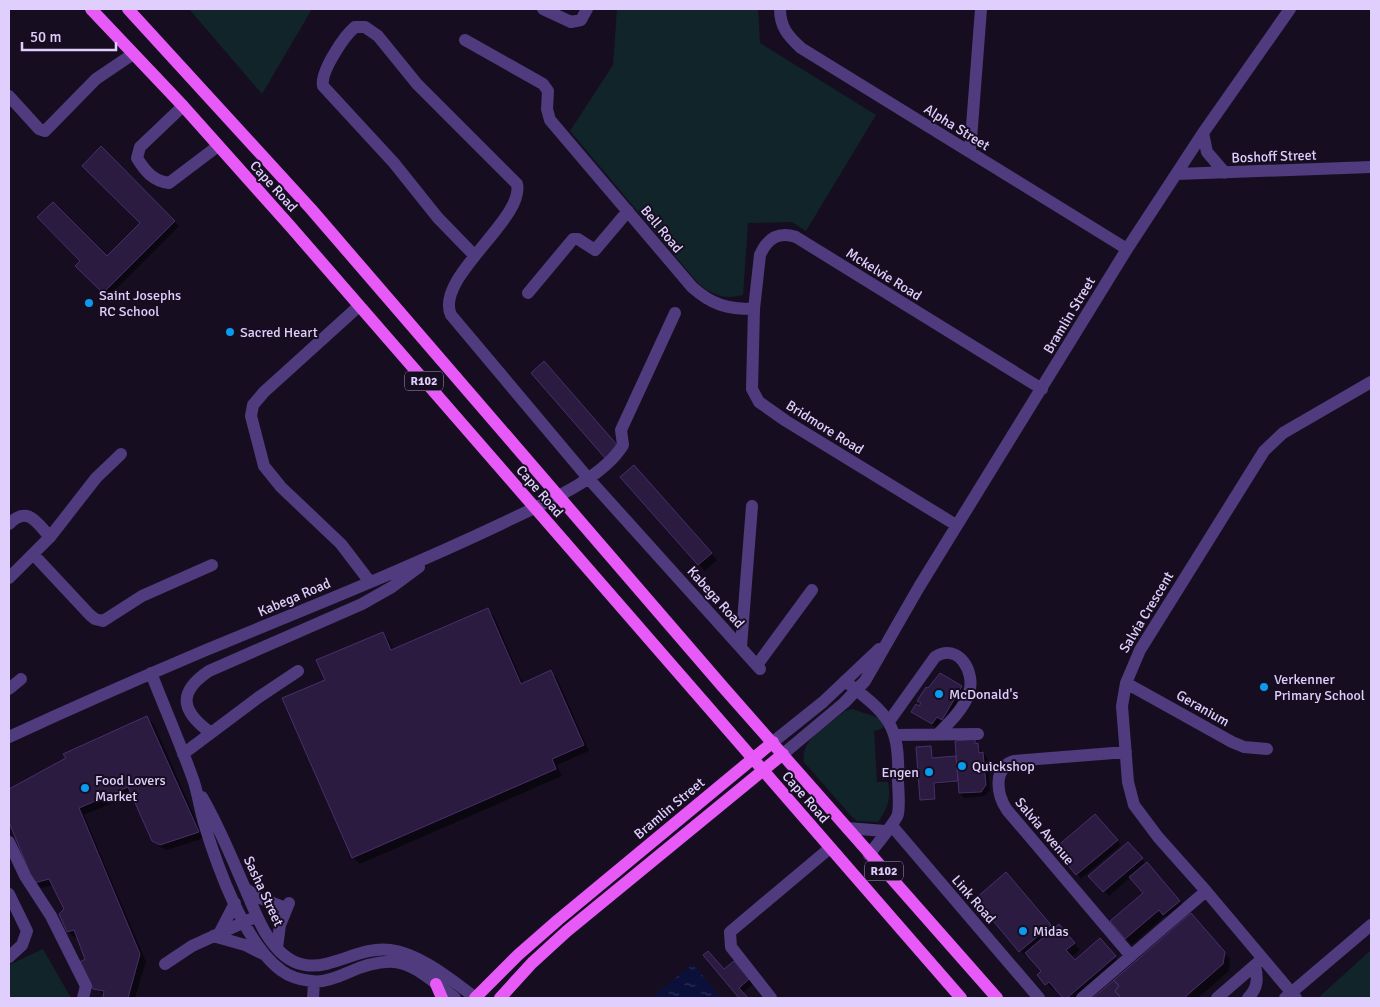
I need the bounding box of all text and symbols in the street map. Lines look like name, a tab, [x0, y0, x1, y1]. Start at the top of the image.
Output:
scale bar	[22, 20, 116, 52]
text: 50 m	[30, 28, 61, 46]
street label: Alpha Street	[921, 101, 993, 154]
street label: Boshoff Street	[1231, 147, 1317, 166]
street label: Cape Road	[246, 157, 301, 215]
street label: Bell Road	[637, 202, 686, 256]
street label: Mckelvie Road	[843, 245, 925, 304]
street label: Bramlin Street	[1040, 274, 1099, 357]
place label: Saint Josephs RC School	[99, 287, 181, 320]
marker: Saint Josephs RC School	[83, 297, 95, 309]
place label: Sacred Heart	[240, 324, 318, 341]
marker: Sacred Heart	[224, 326, 236, 338]
road number: R102	[405, 372, 443, 391]
street label: Bridmore Road	[783, 397, 867, 458]
street label: Cape Road	[513, 462, 567, 521]
street label: Kabega Road	[683, 563, 748, 632]
street label: Salvia Crescent	[1116, 569, 1177, 656]
street label: Kabega Road	[255, 575, 333, 620]
place label: Verkenner Primary School	[1274, 671, 1365, 704]
marker: Verkenner Primary School	[1258, 681, 1270, 693]
place label: McDonald's	[949, 686, 1018, 703]
street label: Geranium	[1173, 686, 1232, 730]
marker: McDonald's	[933, 688, 945, 700]
place label: Quickshop	[972, 758, 1035, 775]
marker: Quickshop	[956, 760, 968, 772]
place label: Engen	[881, 764, 919, 781]
marker: Engen	[923, 766, 935, 778]
street label: Cape Road	[779, 768, 833, 827]
place label: Food Lovers Market	[95, 772, 166, 805]
street label: Bramlin Street	[631, 774, 708, 843]
marker: Food Lovers Market	[79, 782, 91, 794]
street label: Salvia Avenue	[1011, 794, 1078, 869]
street label: Sasha Street	[240, 854, 287, 929]
road number: R102	[865, 861, 903, 880]
street label: Link Road	[948, 872, 999, 927]
place label: Midas	[1033, 923, 1069, 940]
marker: Midas	[1017, 925, 1029, 937]

